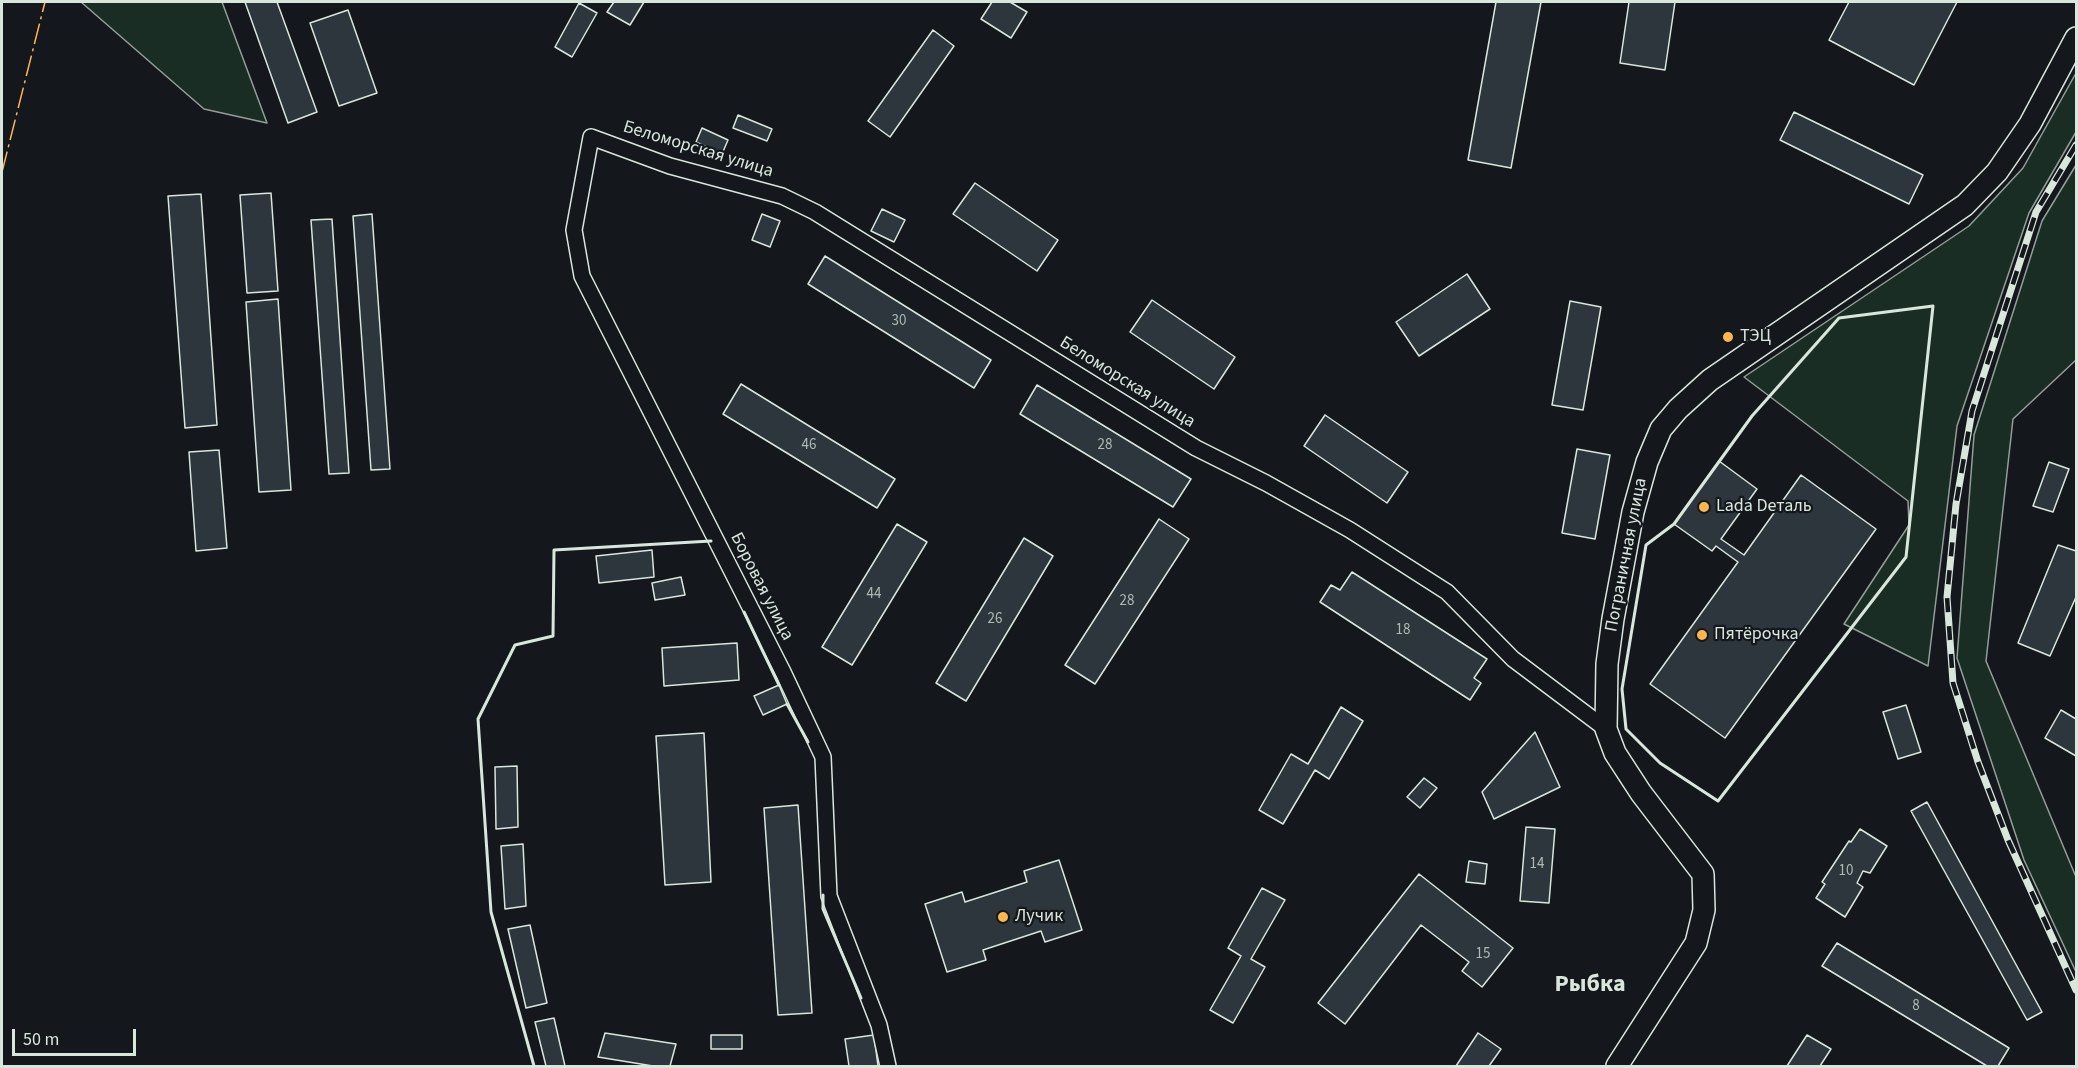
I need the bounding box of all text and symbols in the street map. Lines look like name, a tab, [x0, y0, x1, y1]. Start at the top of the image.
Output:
street label: Беломорская улица	[620, 117, 776, 183]
house number: 30	[892, 313, 906, 331]
place label: ТЭЦ	[1740, 326, 1771, 348]
marker: ТЭЦ	[1721, 330, 1735, 344]
street label: Беломорская улица	[1055, 333, 1199, 433]
house number: 46	[802, 437, 816, 455]
house number: 28	[1098, 437, 1112, 455]
street label: Пограничная улица	[1601, 476, 1653, 634]
place label: Lada Dеталь	[1716, 496, 1812, 518]
marker: Lada Dеталь	[1697, 500, 1711, 514]
street label: Боровая улица	[725, 529, 797, 645]
house number: 44	[867, 586, 881, 604]
house number: 28	[1120, 593, 1134, 611]
house number: 26	[988, 611, 1002, 629]
house number: 18	[1396, 622, 1410, 640]
place label: Пятёрочка	[1714, 624, 1799, 646]
marker: Пятёрочка	[1695, 628, 1709, 642]
house number: 14	[1530, 856, 1544, 874]
house number: 10	[1839, 863, 1853, 881]
place label: Лучик	[1015, 906, 1063, 928]
marker: Лучик	[996, 910, 1010, 924]
house number: 15	[1476, 946, 1490, 964]
district label: Рыбка	[1554, 972, 1626, 1000]
house number: 8	[1912, 998, 1920, 1016]
scale bar	[15, 1017, 140, 1055]
text: 50 m	[23, 1027, 59, 1052]

